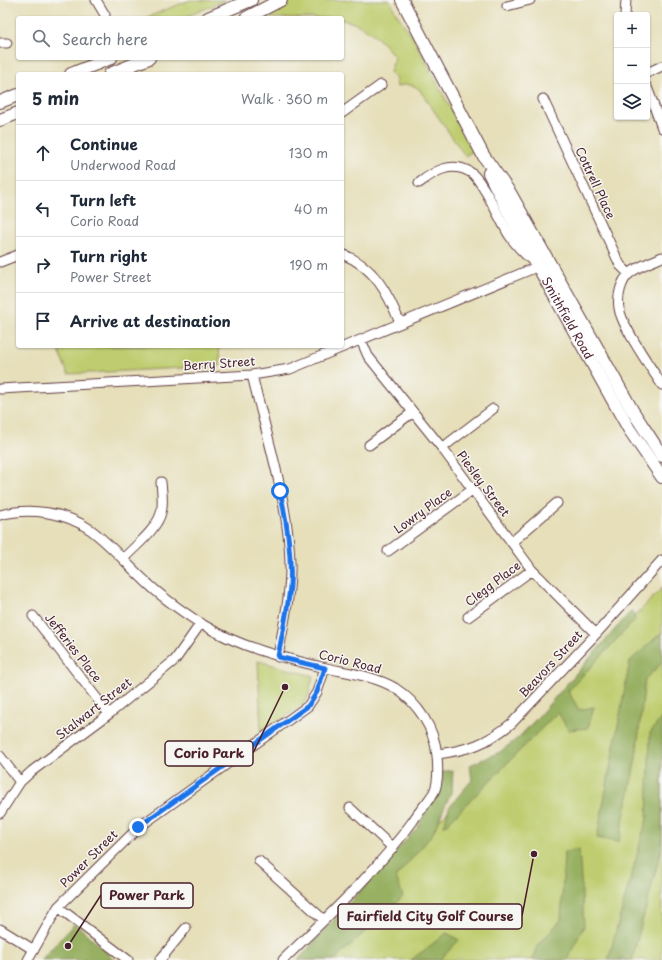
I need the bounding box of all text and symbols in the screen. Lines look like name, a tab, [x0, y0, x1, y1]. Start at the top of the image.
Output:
map controls	[614, 12, 650, 120]
button: +	[614, 12, 650, 48]
search box	[16, 16, 344, 60]
icon: search	[30, 27, 52, 49]
text: Search here	[62, 27, 148, 50]
button: −	[614, 48, 650, 84]
button: layers	[614, 84, 650, 120]
text: 5 min	[32, 85, 79, 111]
text: Walk · 360 m	[241, 89, 328, 108]
text: Continue	[70, 132, 138, 155]
icon: ahead	[32, 142, 54, 164]
text: 130 m	[289, 143, 328, 162]
street label: Cottrell Place	[571, 144, 620, 222]
text: Underwood Road	[70, 155, 176, 174]
text: Turn left	[70, 188, 136, 211]
icon: left	[32, 198, 54, 220]
text: 40 m	[294, 199, 328, 218]
text: Corio Road	[70, 211, 139, 230]
text: Turn right	[70, 244, 147, 267]
icon: right	[32, 254, 54, 276]
text: 190 m	[289, 255, 328, 274]
text: Power Street	[70, 267, 151, 286]
street label: Smithfield Road	[538, 273, 598, 362]
text: Arrive at destination	[70, 309, 231, 332]
icon: arrive	[32, 310, 54, 332]
street label: Berry Street	[182, 351, 256, 374]
street label: Piesley Street	[453, 447, 515, 520]
route start	[271, 482, 289, 500]
street label: Lowry Place	[389, 483, 455, 538]
street label: Clegg Place	[461, 556, 524, 610]
street label: Jefferies Place	[41, 609, 106, 686]
street label: Beavors Street	[514, 626, 586, 701]
street label: Corio Road	[317, 645, 383, 677]
street label: Stalwart Street	[52, 673, 135, 744]
callout: Corio Park	[165, 741, 253, 766]
text: Corio Park	[174, 743, 245, 762]
route end	[129, 818, 147, 836]
street label: Power Street	[55, 825, 121, 891]
callout: Power Park	[101, 883, 193, 908]
text: Power Park	[109, 885, 185, 904]
callout: Fairfield City Golf Course	[338, 904, 522, 929]
text: Fairfield City Golf Course	[346, 906, 514, 925]

